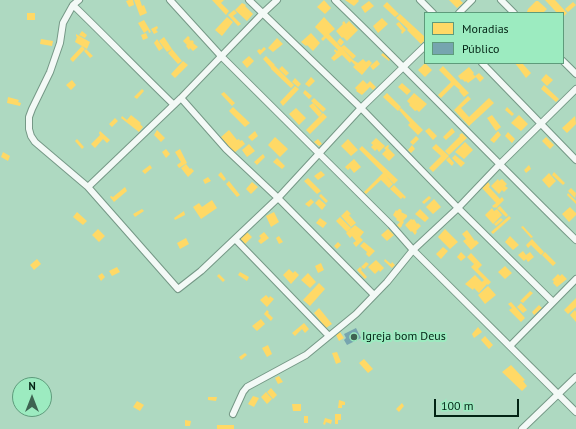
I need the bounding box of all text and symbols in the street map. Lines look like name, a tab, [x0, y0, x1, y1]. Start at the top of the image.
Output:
legend	[424, 12, 564, 64]
text: Moradias	[462, 21, 509, 36]
text: Público	[462, 41, 500, 56]
place label: Igreja bom Deus	[362, 330, 446, 344]
marker: Igreja bom Deus	[349, 332, 359, 342]
north arrow	[12, 377, 52, 417]
text: N	[28, 379, 36, 393]
scale bar	[436, 391, 521, 417]
text: 100 m	[441, 398, 474, 413]

